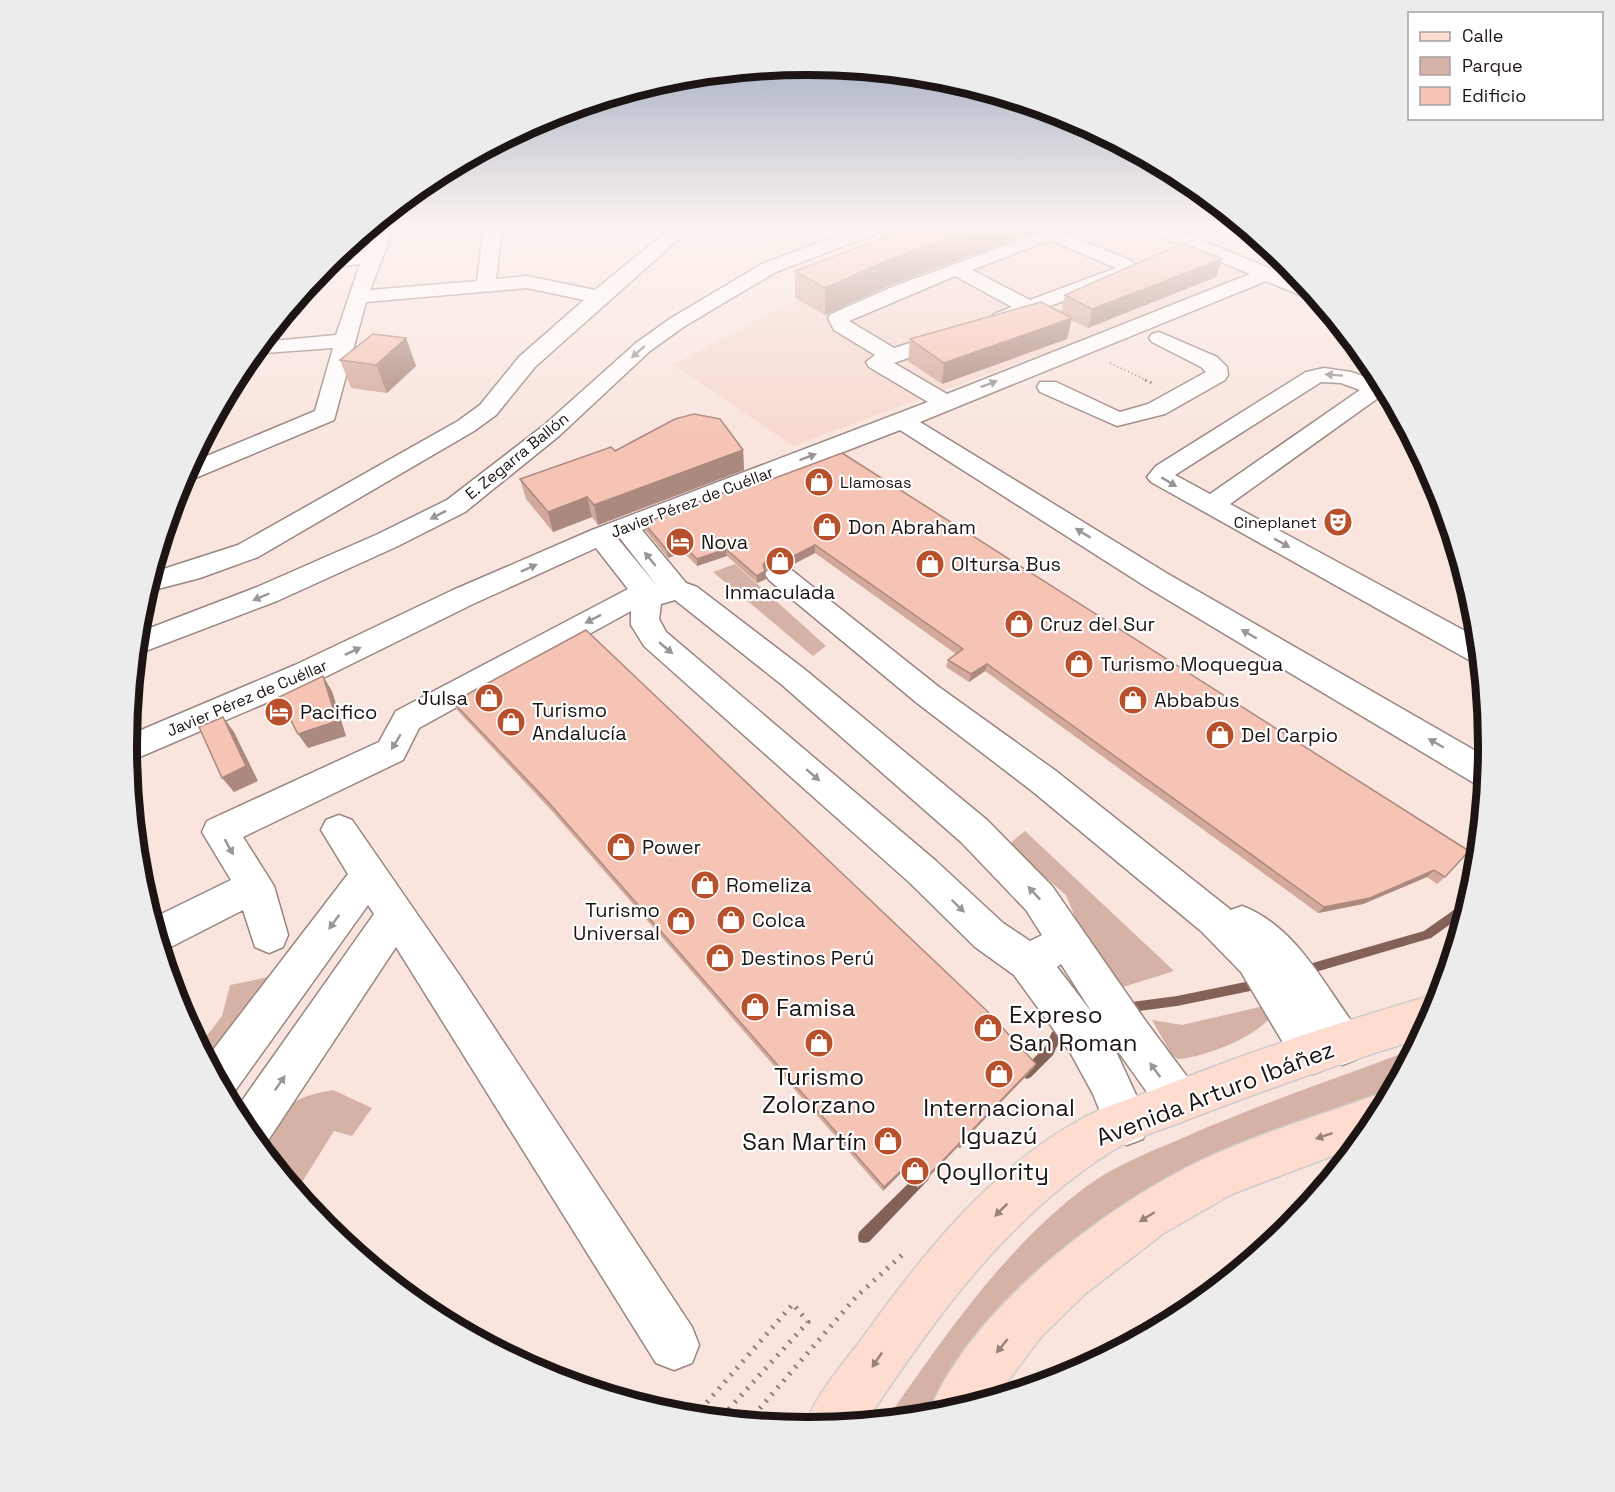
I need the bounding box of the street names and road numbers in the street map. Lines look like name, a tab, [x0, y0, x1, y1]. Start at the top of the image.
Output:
street label: E. Zegarra Ballón	[461, 408, 573, 504]
street label: Javier Pérez de Cuéllar	[608, 461, 776, 543]
street label: Javier Pérez de Cuéllar	[163, 655, 331, 741]
street label: Avenida Arturo Ibáñez	[1092, 1033, 1338, 1153]

